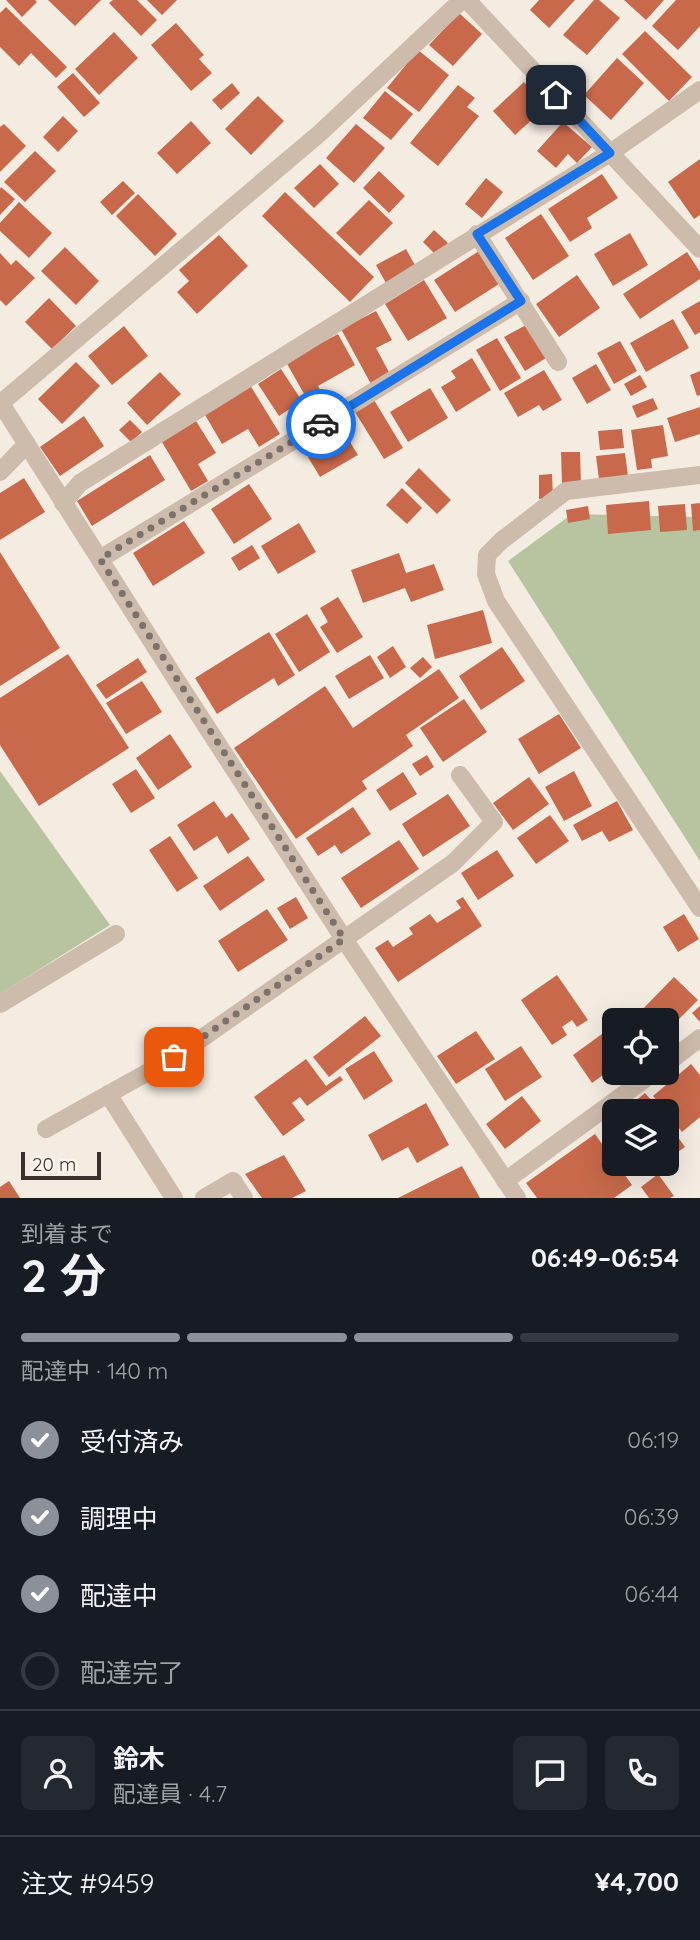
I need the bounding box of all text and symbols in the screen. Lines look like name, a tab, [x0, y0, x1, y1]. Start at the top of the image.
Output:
pin	[526, 65, 586, 125]
icon: home	[537, 76, 575, 114]
courier	[286, 389, 356, 459]
icon: car	[302, 405, 340, 443]
map controls	[602, 1008, 679, 1176]
button: locate	[602, 1008, 679, 1085]
pin	[144, 1027, 204, 1087]
icon: bag	[155, 1038, 193, 1076]
button: layers	[602, 1099, 679, 1176]
scale bar	[21, 1149, 102, 1181]
text: 20 m	[32, 1152, 76, 1176]
text: 到着まで	[21, 1219, 113, 1248]
text: 06:49–06:54	[531, 1241, 679, 1274]
text: 2 分	[21, 1246, 106, 1304]
text: 配達中 · 140 m	[21, 1356, 168, 1385]
icon: check	[21, 1421, 59, 1459]
text: 受付済み	[80, 1425, 184, 1458]
text: 06:19	[627, 1425, 679, 1454]
icon: check	[21, 1498, 59, 1536]
text: 調理中	[80, 1502, 158, 1535]
text: 06:39	[624, 1502, 679, 1531]
icon: check	[21, 1575, 59, 1613]
text: 配達中	[80, 1579, 158, 1612]
text: 06:44	[624, 1579, 679, 1608]
text: 配達完了	[80, 1656, 184, 1689]
button: person	[21, 1736, 95, 1810]
button: chat	[513, 1736, 587, 1810]
button: phone	[605, 1736, 679, 1810]
text: 鈴木	[113, 1742, 165, 1775]
text: 配達員 · 4.7	[113, 1779, 227, 1808]
text: ¥4,700	[595, 1865, 679, 1898]
text: 注文 #9459	[21, 1867, 154, 1900]

